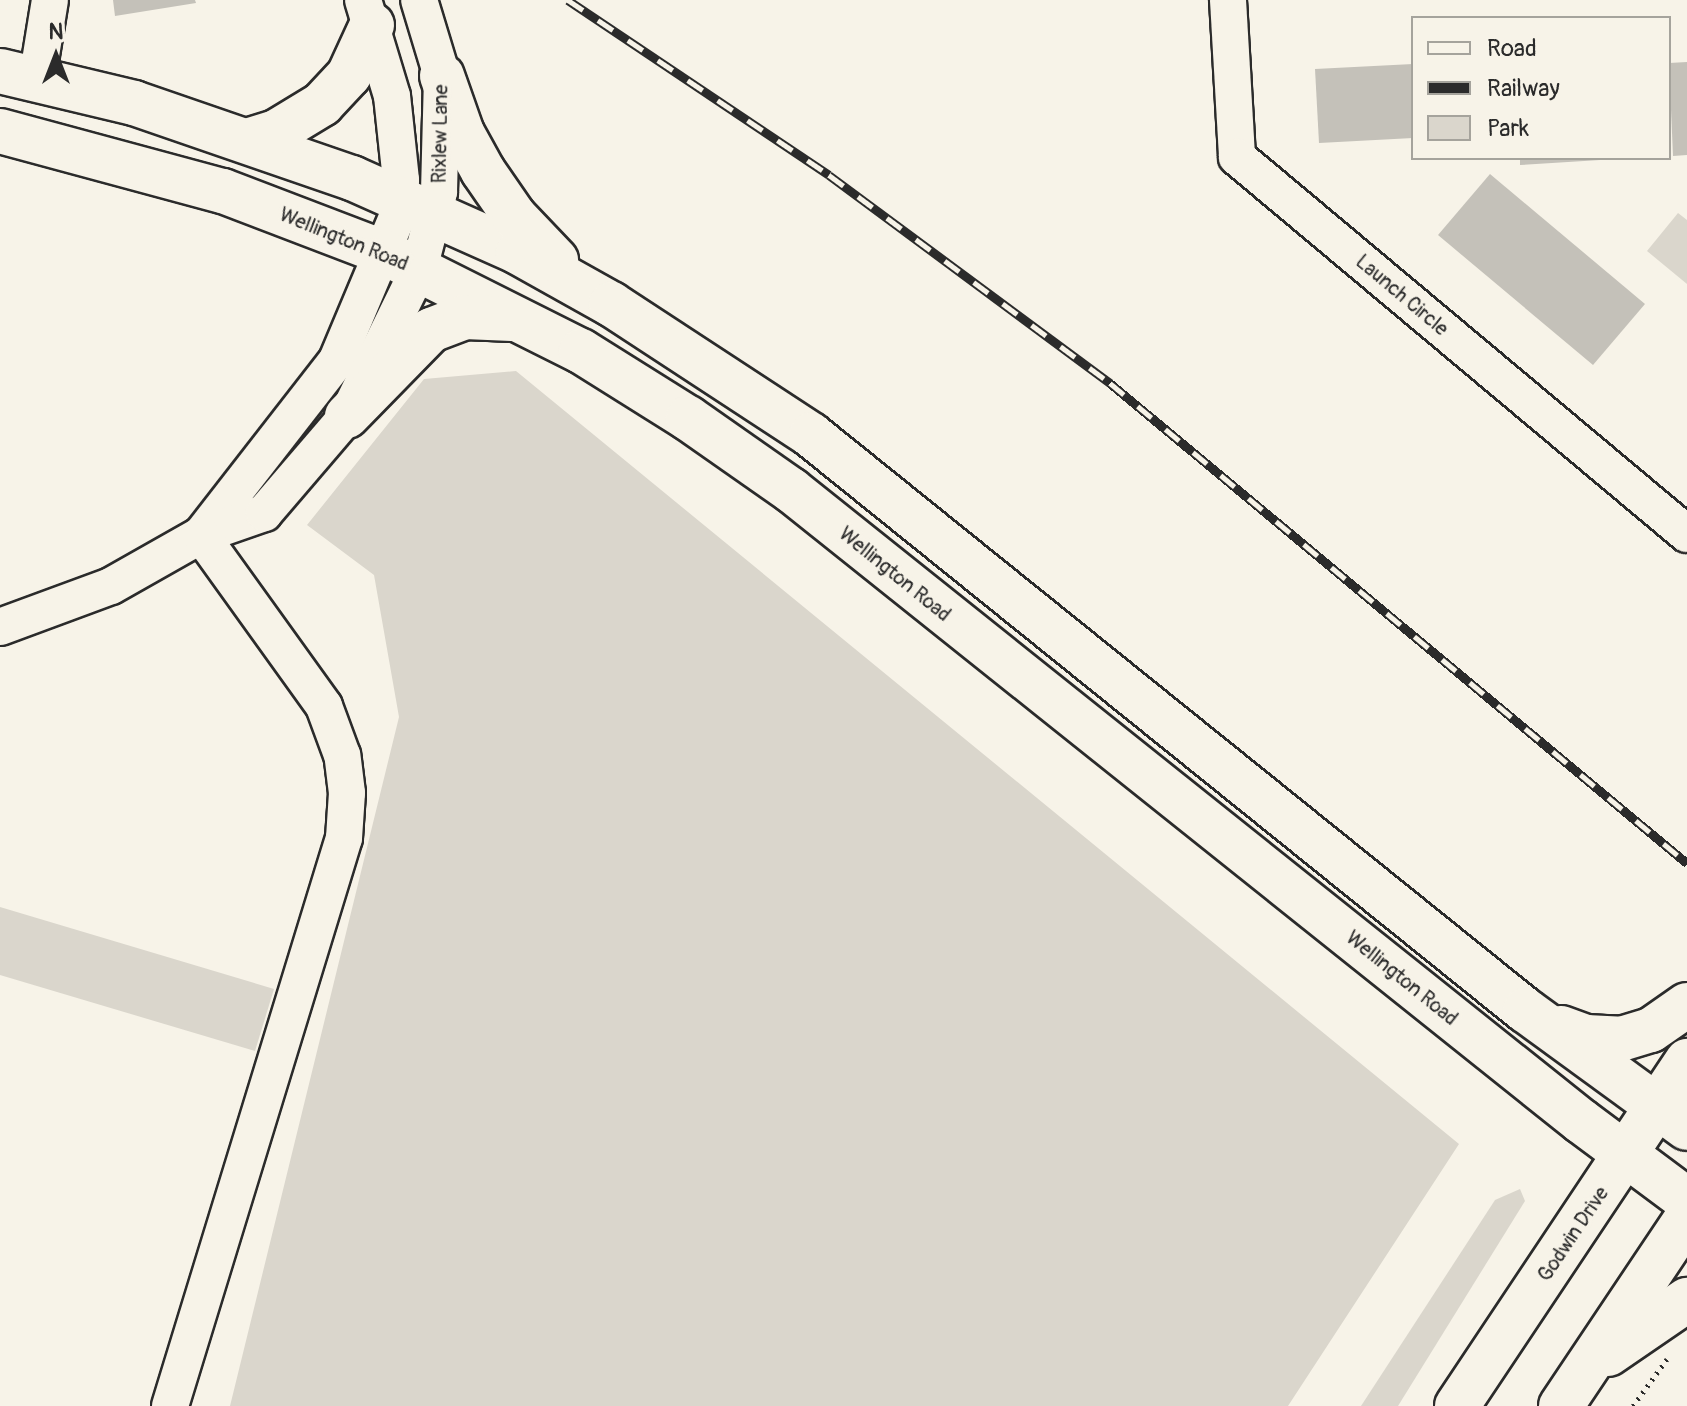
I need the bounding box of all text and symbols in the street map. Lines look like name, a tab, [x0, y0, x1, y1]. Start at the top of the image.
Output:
north arrow	[16, 16, 96, 96]
legend	[1411, 16, 1671, 160]
text: N	[49, 18, 63, 46]
text: Road	[1487, 34, 1537, 63]
text: Railway	[1487, 74, 1560, 103]
street label: Rixlew Lane	[427, 84, 453, 184]
text: Park	[1487, 114, 1529, 143]
street label: Wellington Road	[276, 202, 412, 276]
street label: Launch Circle	[1351, 249, 1453, 341]
street label: Wellington Road	[834, 522, 956, 626]
street label: Wellington Road	[1341, 926, 1463, 1030]
street label: Godwin Drive	[1533, 1182, 1613, 1286]

